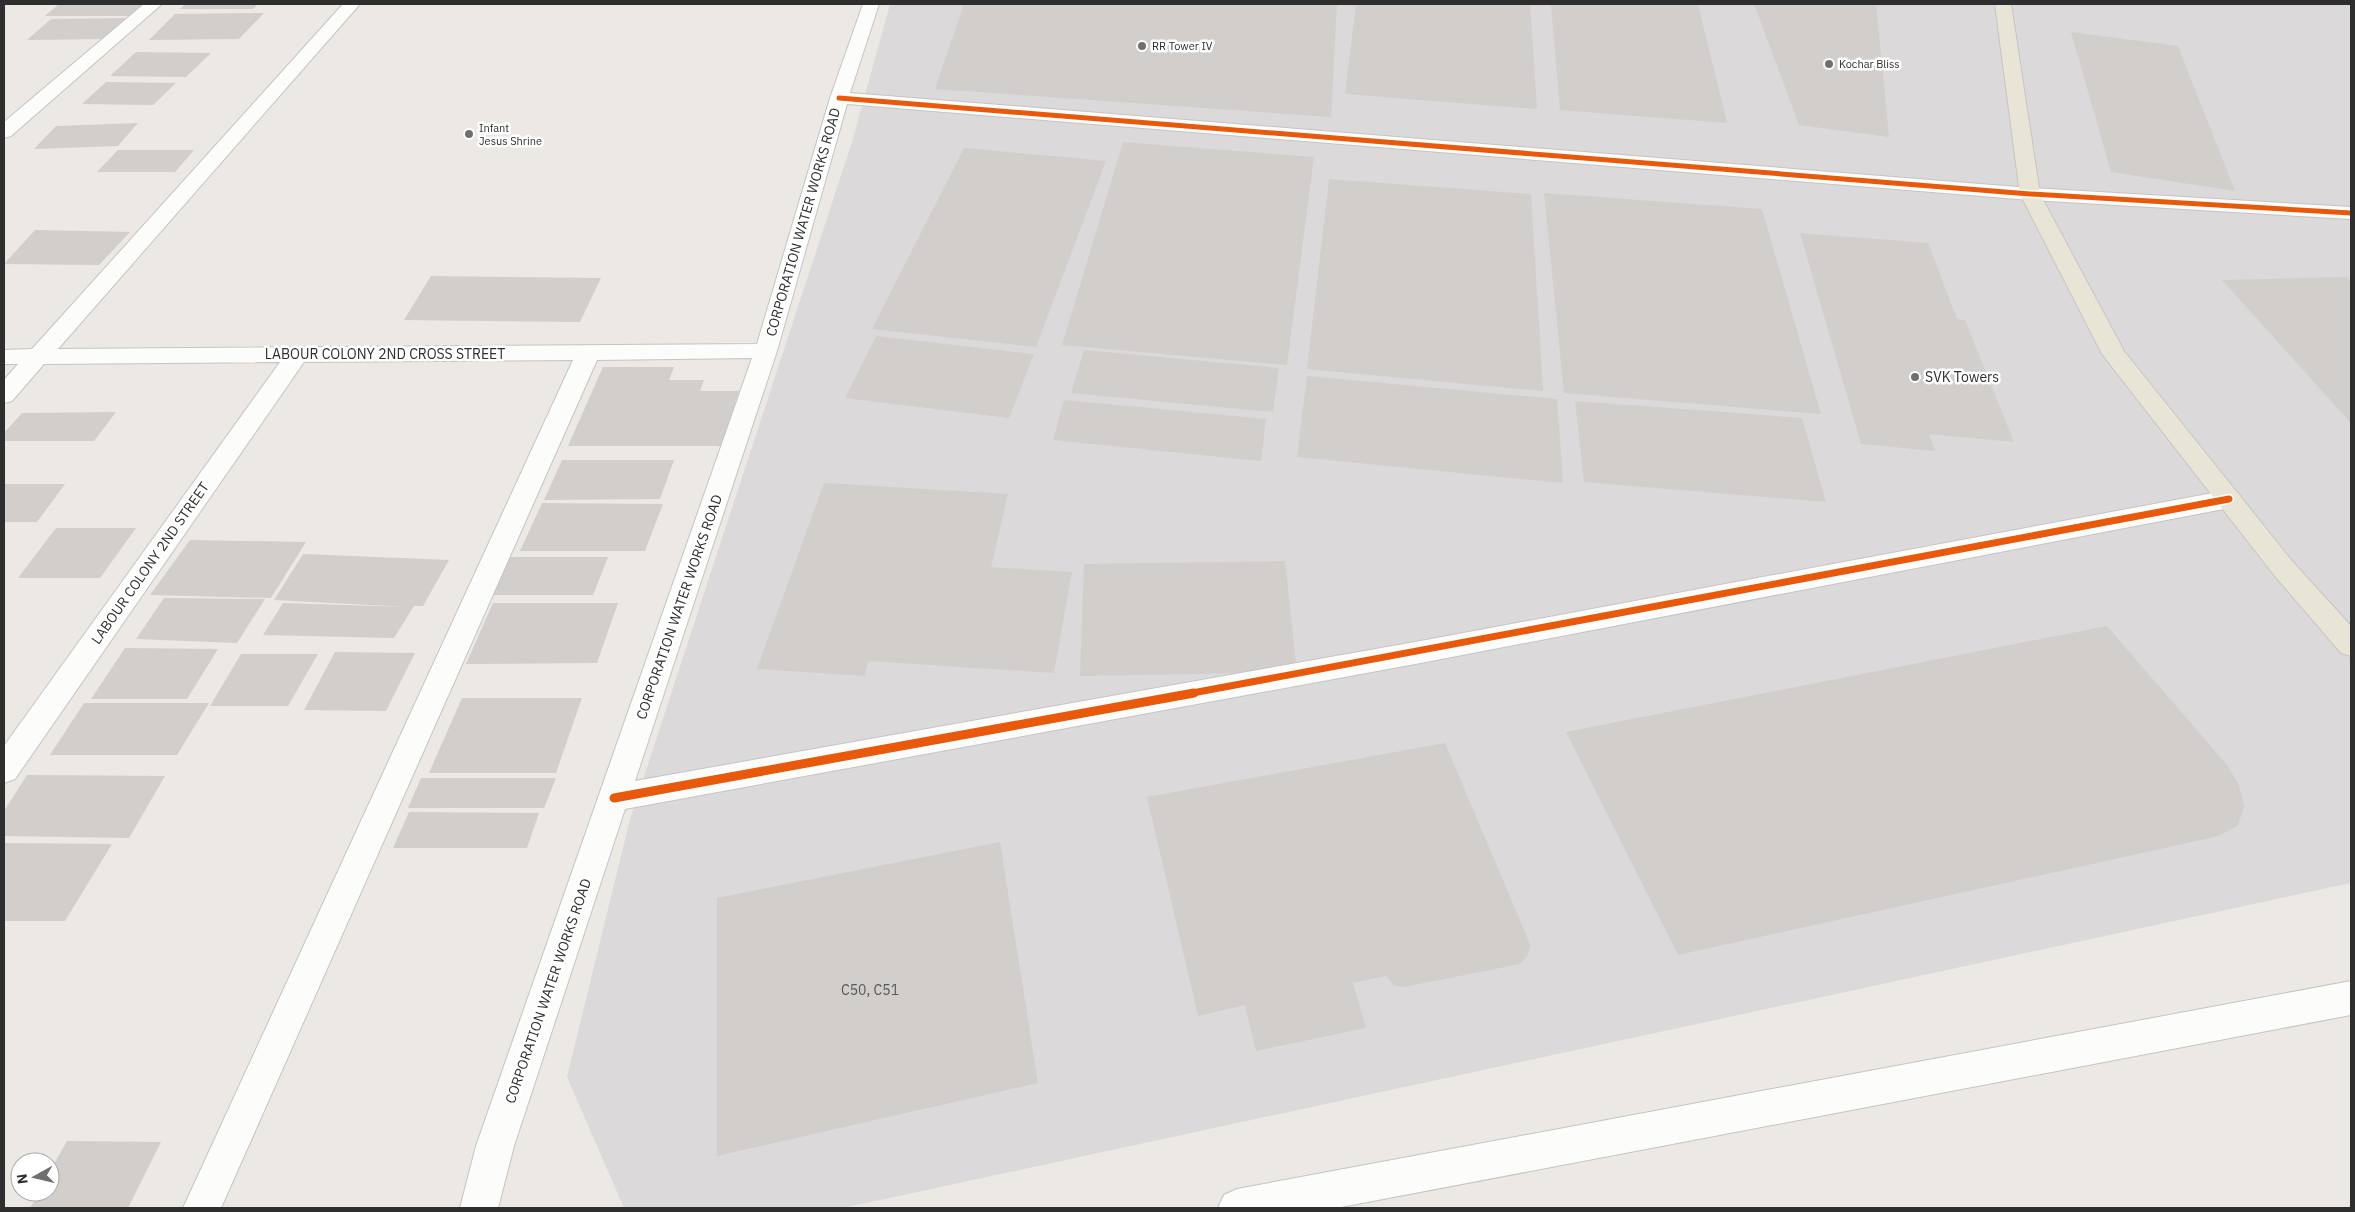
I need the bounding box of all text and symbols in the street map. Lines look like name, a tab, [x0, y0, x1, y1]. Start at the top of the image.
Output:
place label: RR Tower IV	[1152, 39, 1213, 53]
marker: RR Tower IV	[1136, 40, 1148, 52]
place label: Kochar Bliss	[1839, 57, 1900, 71]
marker: Kochar Bliss	[1823, 58, 1835, 70]
street label: CORPORATION WATER WORKS ROAD	[762, 106, 844, 338]
place label: Infant Jesus Shrine	[479, 121, 542, 148]
marker: Infant Jesus Shrine	[463, 128, 475, 140]
street label: LABOUR COLONY 2ND CROSS STREET	[265, 345, 505, 363]
place label: SVK Towers	[1925, 368, 1999, 386]
marker: SVK Towers	[1909, 371, 1921, 383]
street label: LABOUR COLONY 2ND STREET	[87, 478, 213, 648]
street label: CORPORATION WATER WORKS ROAD	[632, 492, 726, 722]
street label: CORPORATION WATER WORKS ROAD	[501, 876, 595, 1106]
house number: C50, C51	[841, 981, 899, 999]
north arrow	[10, 1152, 60, 1202]
text: N	[13, 1173, 32, 1185]

